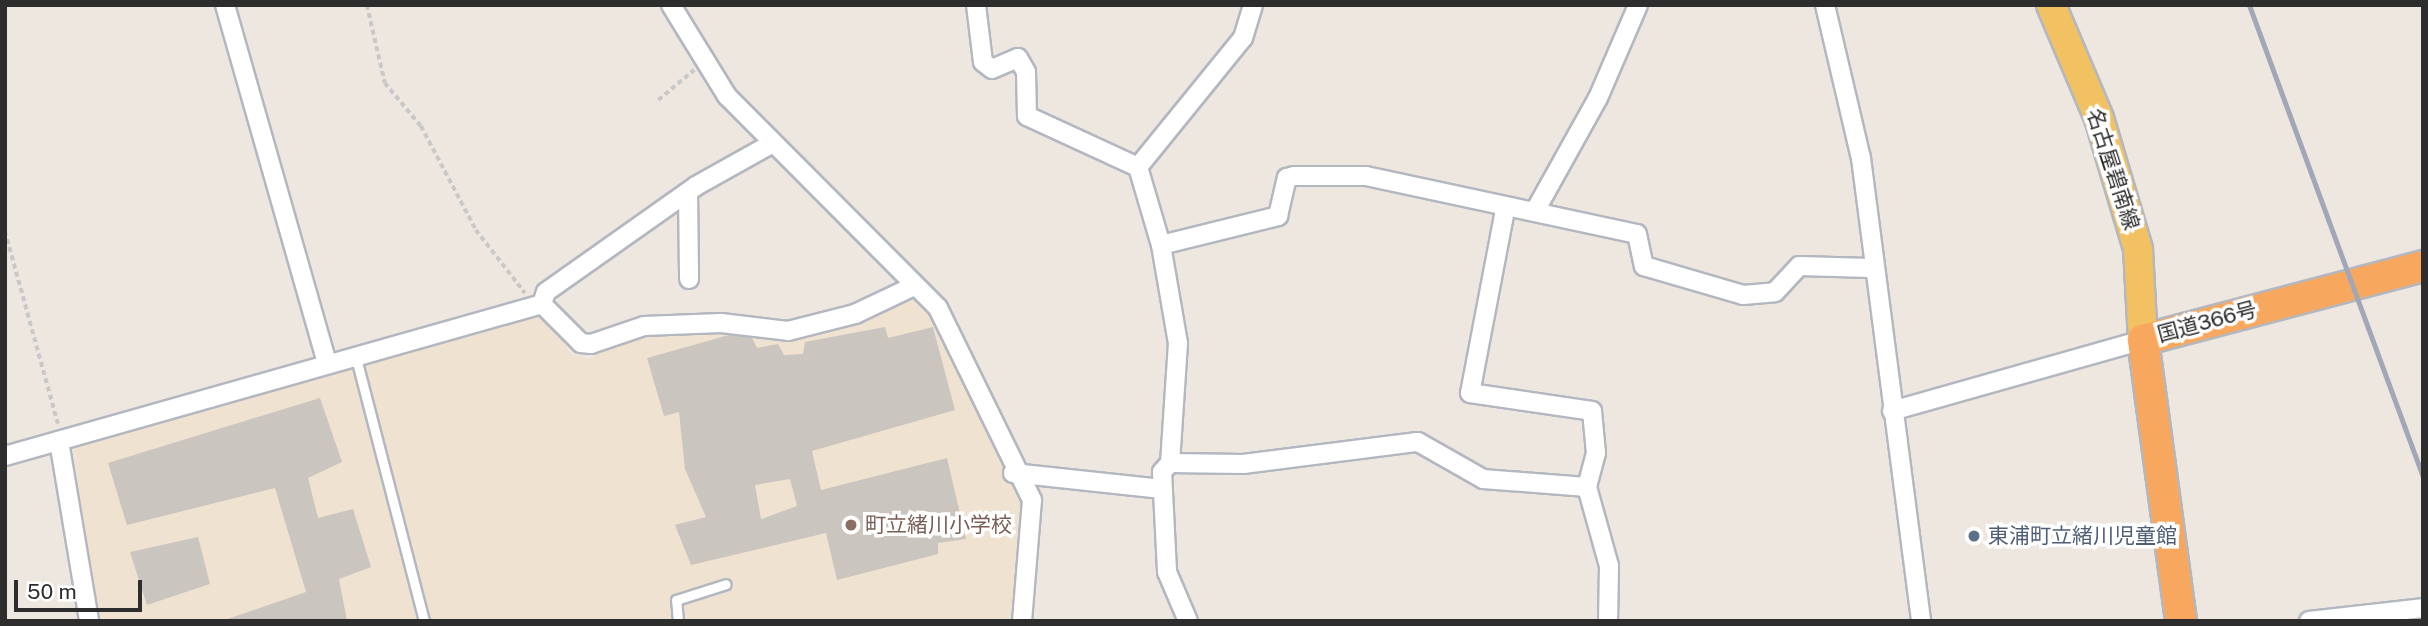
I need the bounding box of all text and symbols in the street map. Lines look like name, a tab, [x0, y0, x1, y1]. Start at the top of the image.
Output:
street label: 名古屋碧南線	[2082, 105, 2144, 233]
street label: 国道366号	[2154, 297, 2260, 347]
place label: 町立緒川小学校	[865, 512, 1012, 538]
marker: 町立緒川小学校	[843, 517, 859, 533]
place label: 東浦町立緒川児童館	[1988, 523, 2177, 549]
marker: 東浦町立緒川児童館	[1966, 528, 1982, 544]
scale bar	[18, 566, 145, 610]
text: 50 m	[27, 579, 77, 604]

